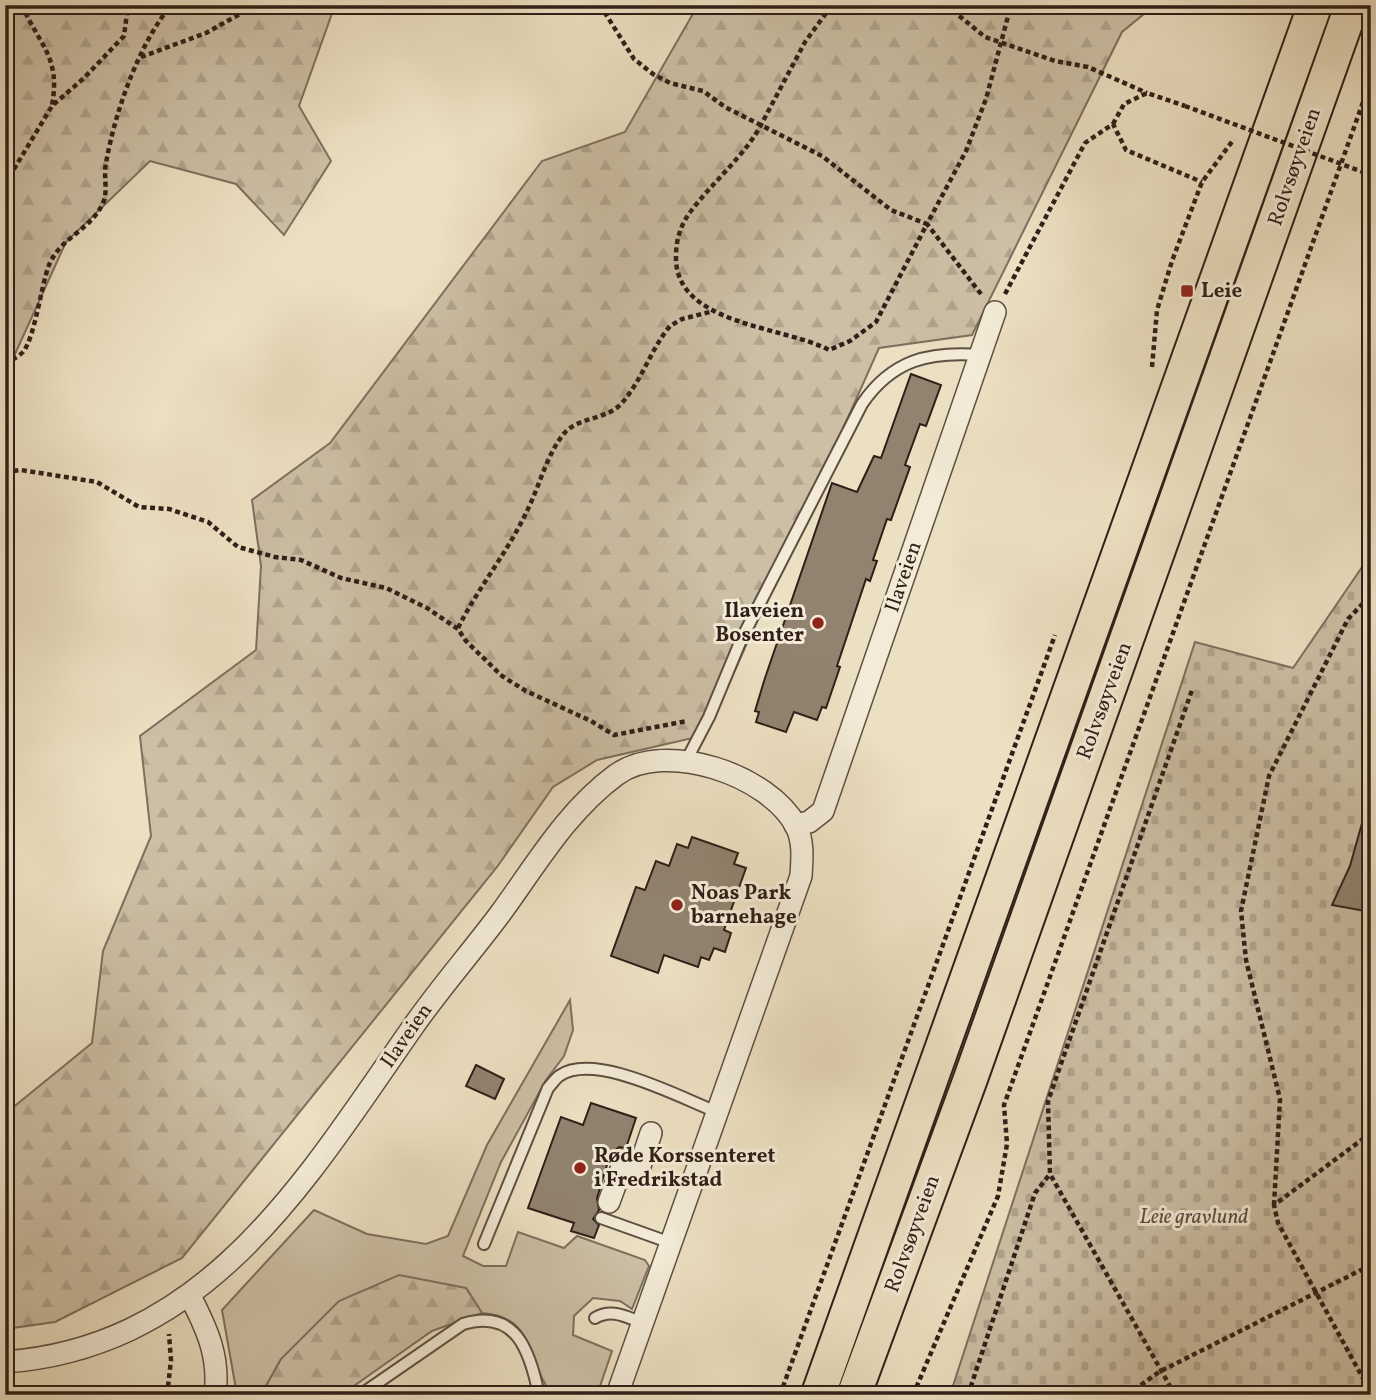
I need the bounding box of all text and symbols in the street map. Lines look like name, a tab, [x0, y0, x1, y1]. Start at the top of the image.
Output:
street label: Rolvsøyveien	[1261, 104, 1329, 230]
place label: Leie	[1201, 277, 1242, 306]
marker: Leie	[1179, 283, 1195, 299]
street label: Ilaveien	[878, 538, 930, 616]
place label: Ilaveien Bosenter	[715, 597, 804, 650]
marker: Ilaveien Bosenter	[810, 615, 826, 631]
street label: Rolvsøyveien	[1070, 638, 1140, 764]
place label: Noas Park barnehage	[691, 879, 797, 932]
marker: Noas Park barnehage	[669, 897, 685, 913]
street label: Ilaveien	[374, 998, 440, 1074]
place label: Røde Korssenteret i Fredrikstad	[594, 1142, 775, 1195]
marker: Røde Korssenteret i Fredrikstad	[572, 1160, 588, 1176]
street label: Rolvsøyveien	[878, 1171, 948, 1297]
park label: Leie gravlund	[1140, 1203, 1248, 1232]

